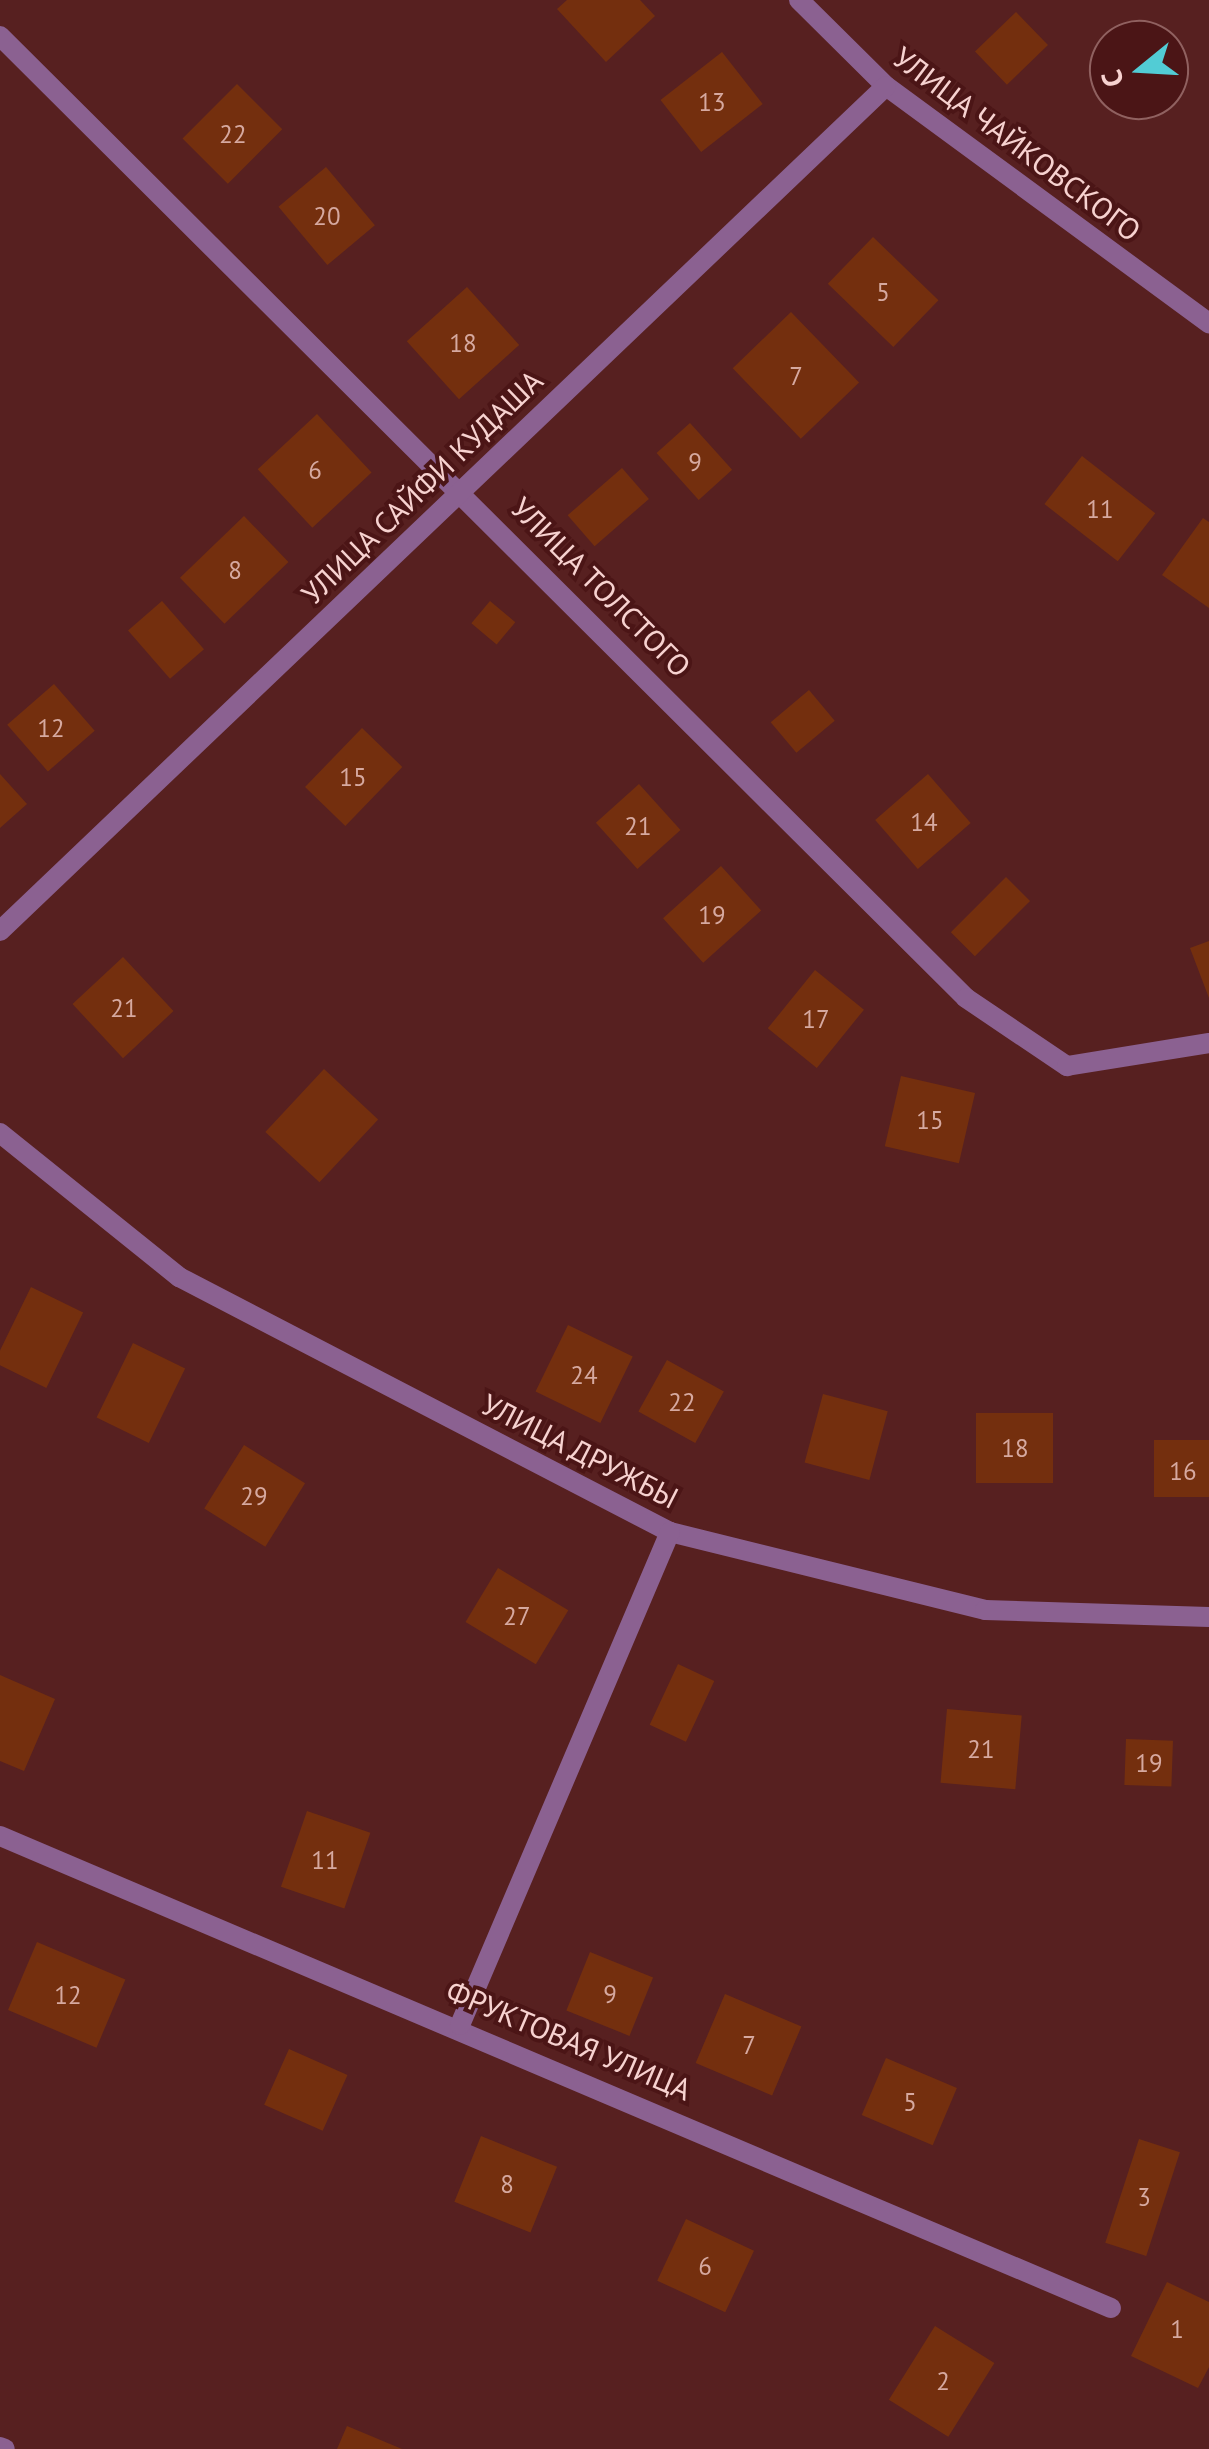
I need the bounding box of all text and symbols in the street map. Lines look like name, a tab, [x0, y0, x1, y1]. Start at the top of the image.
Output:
north arrow	[1089, 20, 1189, 120]
street label: УЛИЦА ЧАЙКОВСКОГО	[886, 39, 1148, 249]
house number: 13	[698, 87, 726, 117]
house number: 22	[219, 119, 247, 149]
house number: 20	[313, 201, 341, 231]
house number: 5	[876, 277, 890, 307]
house number: 18	[449, 328, 477, 358]
house number: 7	[789, 361, 803, 391]
street label: УЛИЦА САЙФИ КУДАША	[294, 362, 550, 612]
house number: 9	[688, 447, 702, 477]
house number: 6	[308, 455, 322, 485]
street label: УЛИЦА ТОЛСТОГО	[503, 489, 699, 685]
house number: 11	[1086, 494, 1114, 524]
house number: 8	[228, 555, 242, 585]
house number: 12	[37, 713, 65, 743]
house number: 15	[339, 762, 367, 792]
house number: 14	[910, 807, 938, 837]
house number: 21	[624, 811, 652, 841]
house number: 19	[698, 900, 726, 930]
house number: 21	[110, 993, 138, 1023]
house number: 17	[802, 1004, 830, 1034]
house number: 15	[916, 1105, 944, 1135]
house number: 24	[570, 1360, 598, 1390]
street label: УЛИЦА ДРУЖБЫ	[475, 1386, 685, 1516]
house number: 22	[668, 1387, 696, 1417]
house number: 18	[1001, 1433, 1029, 1463]
house number: 16	[1169, 1456, 1197, 1486]
house number: 29	[240, 1481, 268, 1511]
house number: 27	[503, 1601, 531, 1631]
house number: 21	[967, 1734, 995, 1764]
house number: 19	[1135, 1748, 1163, 1778]
house number: 11	[311, 1845, 339, 1875]
street label: ФРУКТОВАЯ УЛИЦА	[441, 1972, 697, 2108]
house number: 9	[603, 1979, 617, 2009]
house number: 12	[54, 1980, 82, 2010]
house number: 7	[742, 2030, 756, 2060]
house number: 5	[903, 2087, 917, 2117]
house number: 8	[500, 2169, 514, 2199]
house number: 3	[1137, 2182, 1151, 2212]
house number: 6	[698, 2251, 712, 2281]
house number: 1	[1170, 2314, 1184, 2344]
house number: 2	[936, 2366, 950, 2396]

